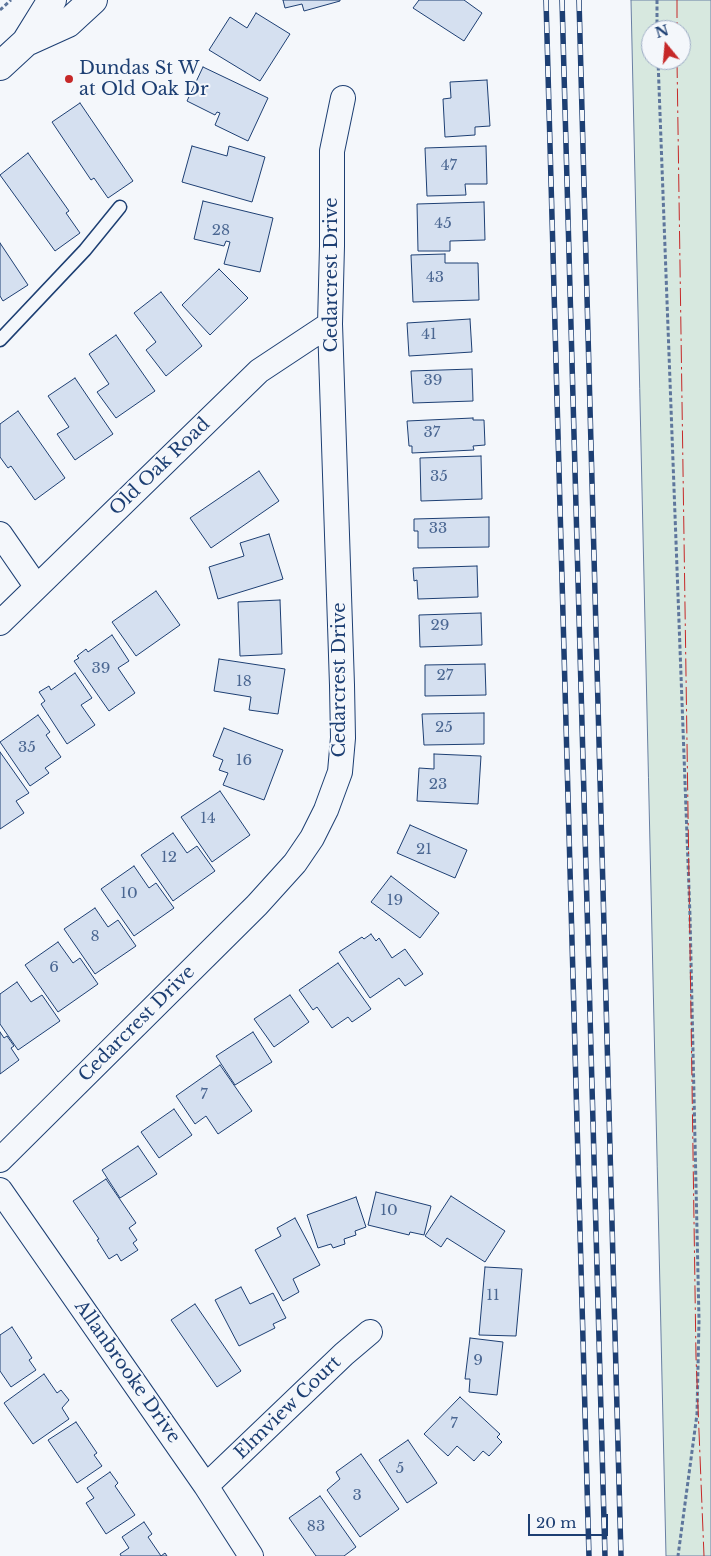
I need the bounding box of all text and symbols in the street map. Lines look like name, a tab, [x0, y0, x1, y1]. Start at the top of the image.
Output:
north arrow	[641, 20, 691, 70]
text: N	[653, 21, 671, 42]
place label: Dundas St W at Old Oak Dr	[79, 58, 209, 100]
marker: Dundas St W at Old Oak Dr	[63, 73, 75, 85]
house number: 47	[441, 157, 457, 175]
street label: Cedarcrest Drive	[321, 197, 343, 353]
house number: 45	[434, 215, 452, 233]
house number: 28	[212, 222, 230, 240]
house number: 43	[426, 269, 444, 287]
house number: 41	[421, 326, 437, 344]
house number: 39	[424, 372, 442, 390]
street label: Old Oak Road	[105, 414, 215, 520]
house number: 37	[424, 424, 440, 442]
house number: 35	[430, 468, 448, 486]
house number: 33	[429, 520, 447, 538]
street label: Cedarcrest Drive	[329, 602, 351, 758]
house number: 29	[431, 617, 449, 635]
house number: 39	[92, 660, 110, 678]
house number: 27	[437, 667, 453, 685]
house number: 18	[236, 673, 252, 691]
house number: 25	[435, 719, 453, 737]
house number: 35	[18, 739, 36, 757]
house number: 16	[236, 752, 252, 770]
house number: 23	[429, 776, 447, 794]
house number: 14	[200, 810, 216, 828]
house number: 21	[416, 841, 432, 859]
house number: 12	[161, 849, 177, 867]
house number: 10	[120, 885, 138, 903]
house number: 19	[387, 892, 403, 910]
house number: 8	[90, 928, 100, 946]
house number: 6	[49, 959, 59, 977]
street label: Cedarcrest Drive	[74, 961, 200, 1087]
house number: 7	[200, 1086, 208, 1104]
house number: 10	[380, 1202, 398, 1220]
house number: 11	[486, 1287, 500, 1305]
street label: Allanbrooke Drive	[70, 1297, 184, 1447]
street label: Elmview Court	[230, 1352, 346, 1464]
house number: 9	[473, 1352, 483, 1370]
house number: 7	[450, 1415, 458, 1433]
house number: 5	[396, 1460, 404, 1478]
house number: 3	[352, 1487, 362, 1505]
scale bar	[531, 1504, 611, 1536]
text: 20 m	[536, 1513, 576, 1532]
house number: 83	[307, 1518, 325, 1536]

